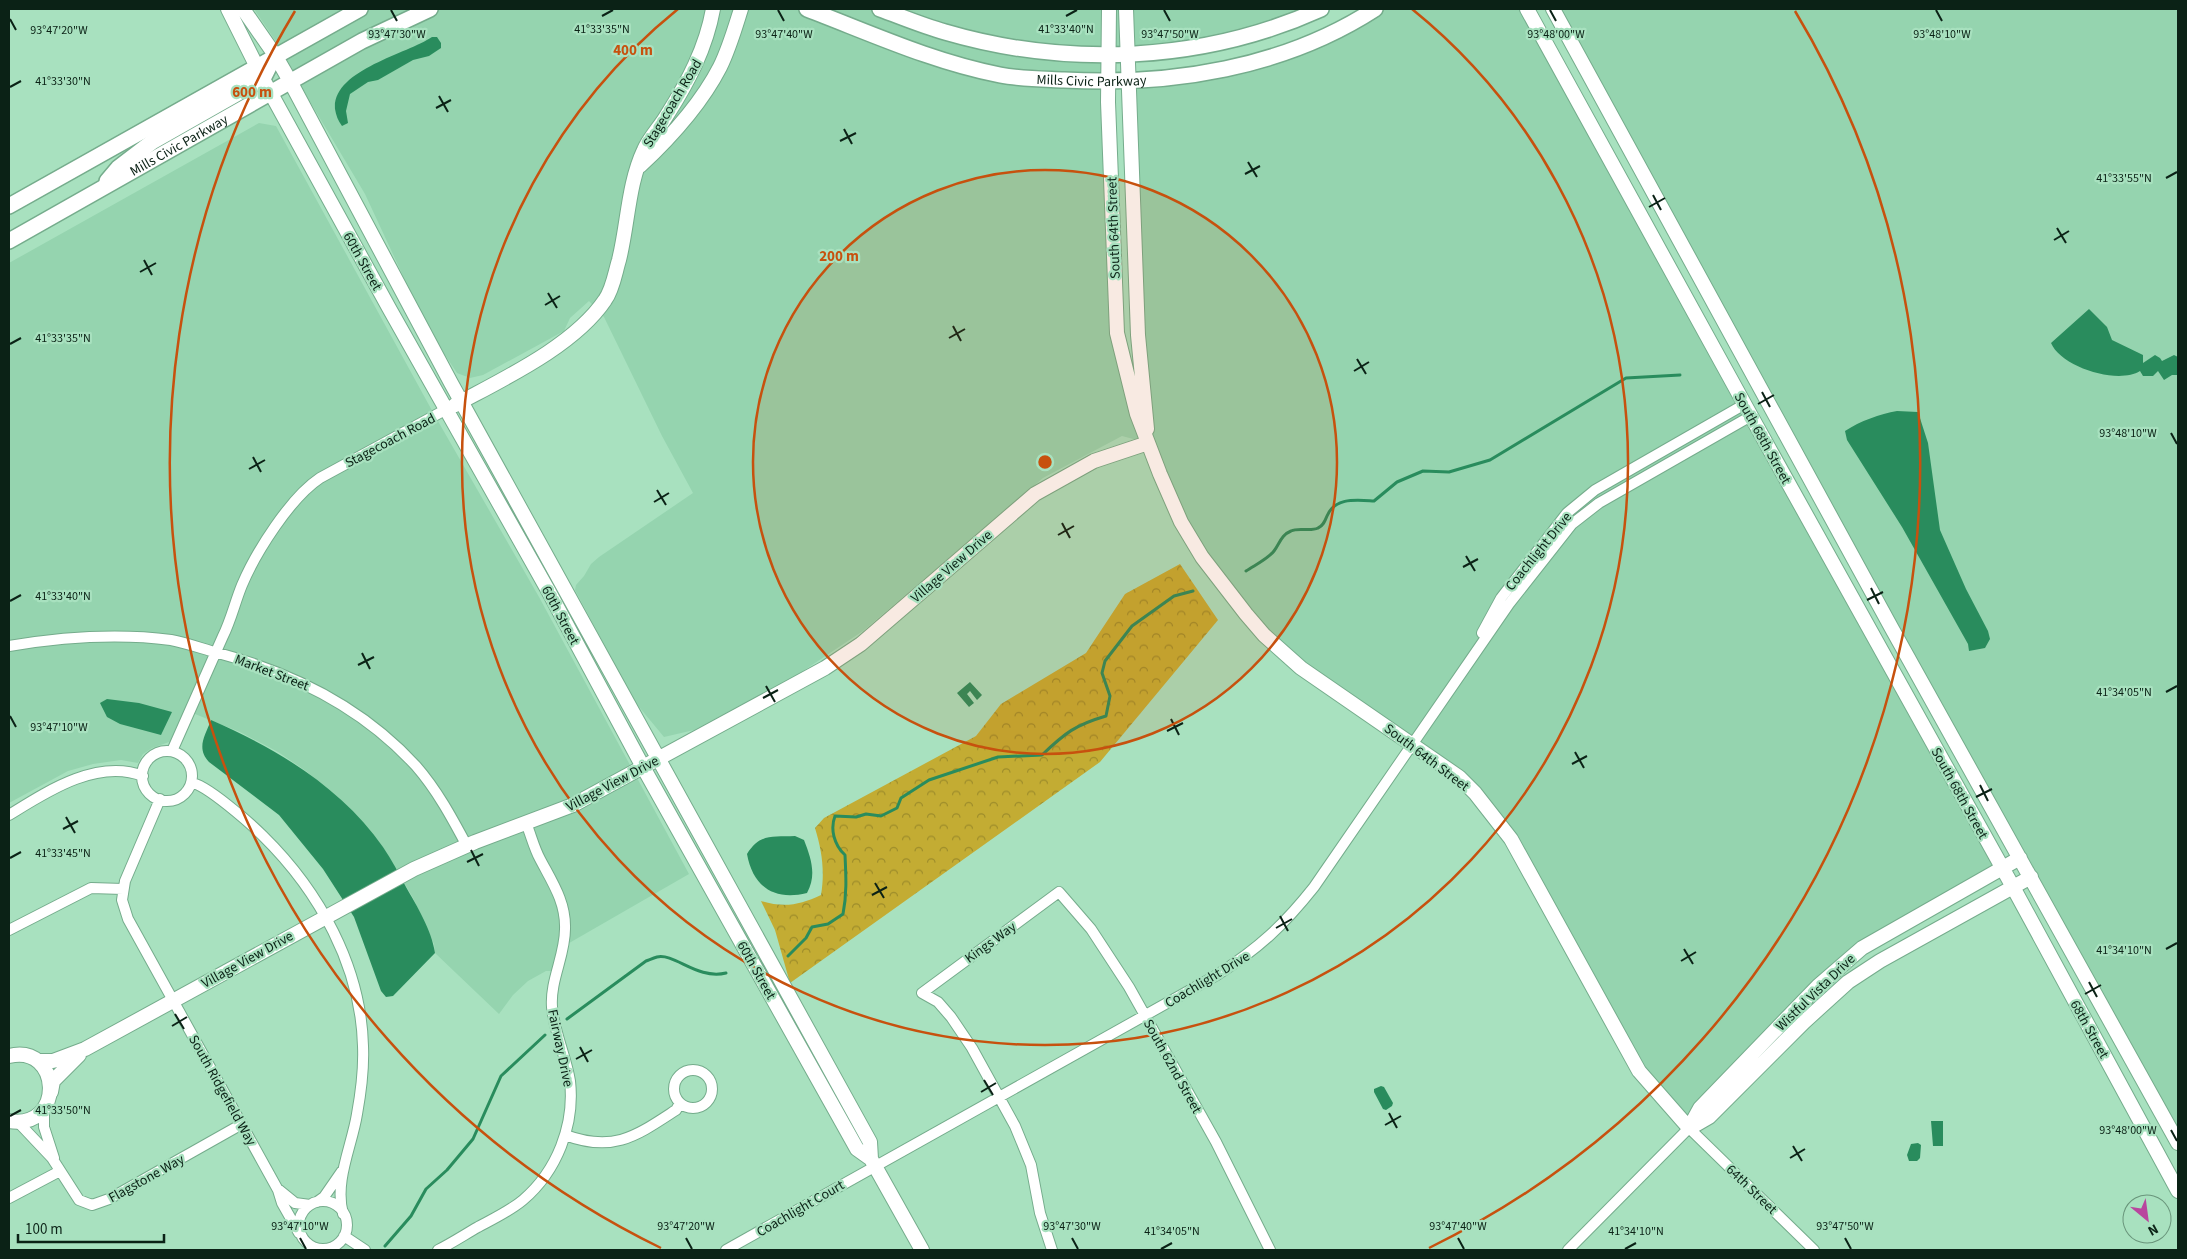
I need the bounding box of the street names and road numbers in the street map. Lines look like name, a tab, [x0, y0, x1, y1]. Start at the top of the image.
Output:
street label: Stagecoach Road	[639, 56, 707, 151]
street label: Mills Civic Parkway	[1036, 70, 1148, 92]
street label: Mills Civic Parkway	[126, 110, 232, 182]
street label: South 64th Street	[1102, 176, 1126, 279]
street label: 60th Street	[338, 229, 387, 295]
street label: South 68th Street	[1729, 389, 1796, 488]
street label: Stagecoach Road	[342, 409, 439, 473]
street label: Coachlight Drive	[1501, 508, 1577, 595]
street label: Village View Drive	[906, 526, 997, 608]
street label: 60th Street	[536, 582, 584, 649]
street label: Market Street	[232, 650, 312, 696]
street label: South 64th Street	[1380, 719, 1473, 797]
street label: South 68th Street	[1926, 744, 1993, 843]
street label: Village View Drive	[563, 751, 662, 817]
street label: Kings Way	[961, 917, 1021, 968]
street label: Village View Drive	[198, 926, 297, 993]
street label: 60th Street	[732, 938, 781, 1004]
street label: Coachlight Drive	[1161, 947, 1254, 1013]
street label: Wistful Vista Drive	[1771, 950, 1860, 1036]
street label: 68th Street	[2065, 997, 2114, 1063]
street label: Fairway Drive	[542, 1008, 578, 1089]
street label: South 62nd Street	[1138, 1016, 1206, 1118]
street label: South Ridgefield Way	[183, 1032, 261, 1150]
street label: Flagstone Way	[105, 1150, 189, 1208]
street label: 64th Street	[1721, 1160, 1782, 1219]
street label: Coachlight Court	[753, 1175, 848, 1242]

